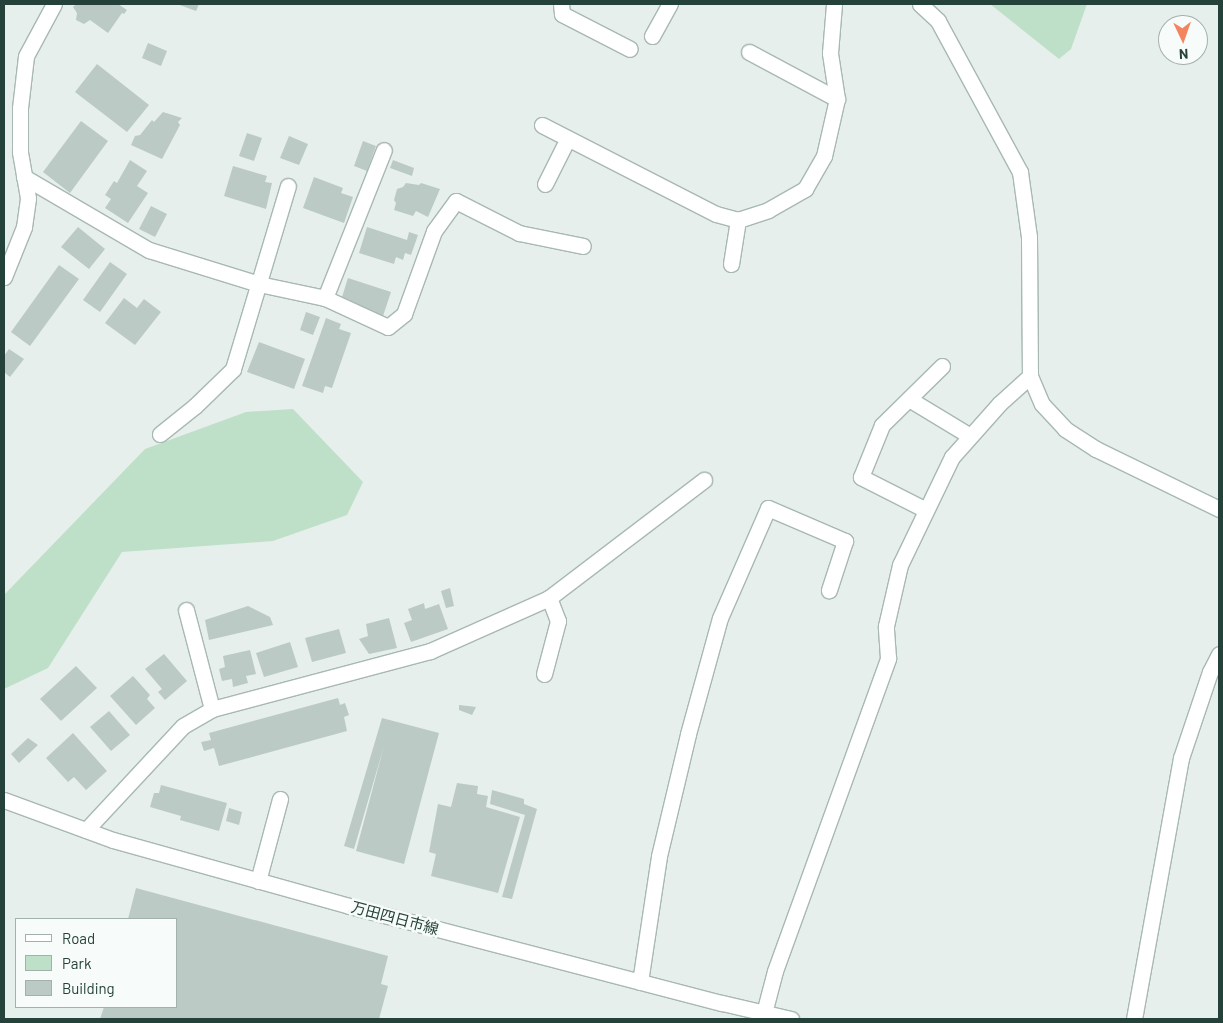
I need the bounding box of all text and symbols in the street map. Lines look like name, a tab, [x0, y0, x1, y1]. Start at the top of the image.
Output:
north arrow	[1158, 15, 1208, 65]
text: N	[1179, 46, 1189, 63]
street label: 万田四日市線	[349, 898, 441, 938]
legend	[15, 918, 178, 1008]
text: Road	[62, 929, 95, 947]
text: Park	[62, 954, 91, 972]
text: Building	[62, 979, 115, 997]

